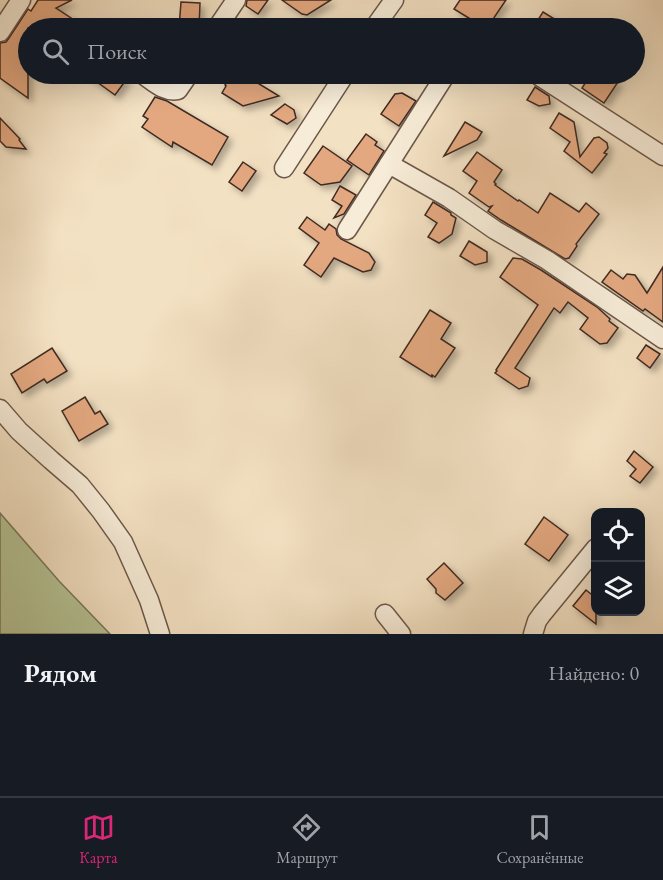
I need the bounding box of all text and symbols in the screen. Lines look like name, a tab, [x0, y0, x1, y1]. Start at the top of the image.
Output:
search box	[18, 18, 645, 84]
icon: search	[39, 35, 72, 68]
text: Поиск	[87, 37, 147, 66]
map controls	[591, 508, 645, 616]
button: locate	[591, 508, 645, 562]
button: layers	[591, 562, 645, 616]
text: Рядом	[24, 656, 97, 690]
text: Найдено: 0	[548, 660, 639, 686]
tab: Карта	[79, 811, 118, 868]
tab: Маршрут	[276, 811, 338, 868]
tab: Сохранённые	[496, 811, 584, 868]

